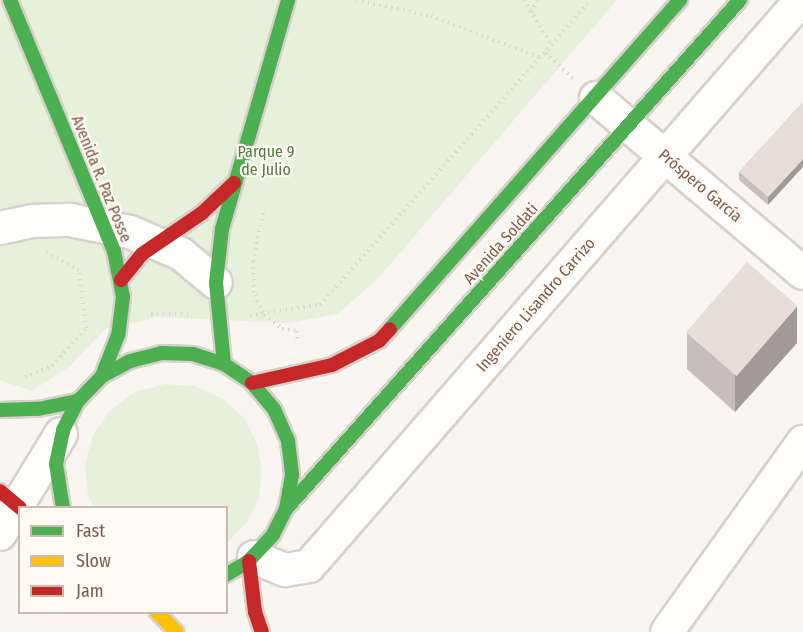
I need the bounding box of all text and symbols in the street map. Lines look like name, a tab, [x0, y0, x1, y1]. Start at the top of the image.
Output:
street label: Avenida R. Paz Posse	[67, 113, 135, 245]
park label: Parque 9 de Julio	[238, 142, 294, 180]
street label: Próspero García	[654, 146, 746, 226]
street label: Avenida Soldati	[460, 200, 542, 288]
street label: Ingeniero Lisandro Carrizo	[473, 234, 599, 376]
legend	[18, 506, 228, 614]
text: Fast	[76, 520, 105, 542]
text: Slow	[76, 550, 111, 572]
text: Jam	[76, 580, 104, 602]

